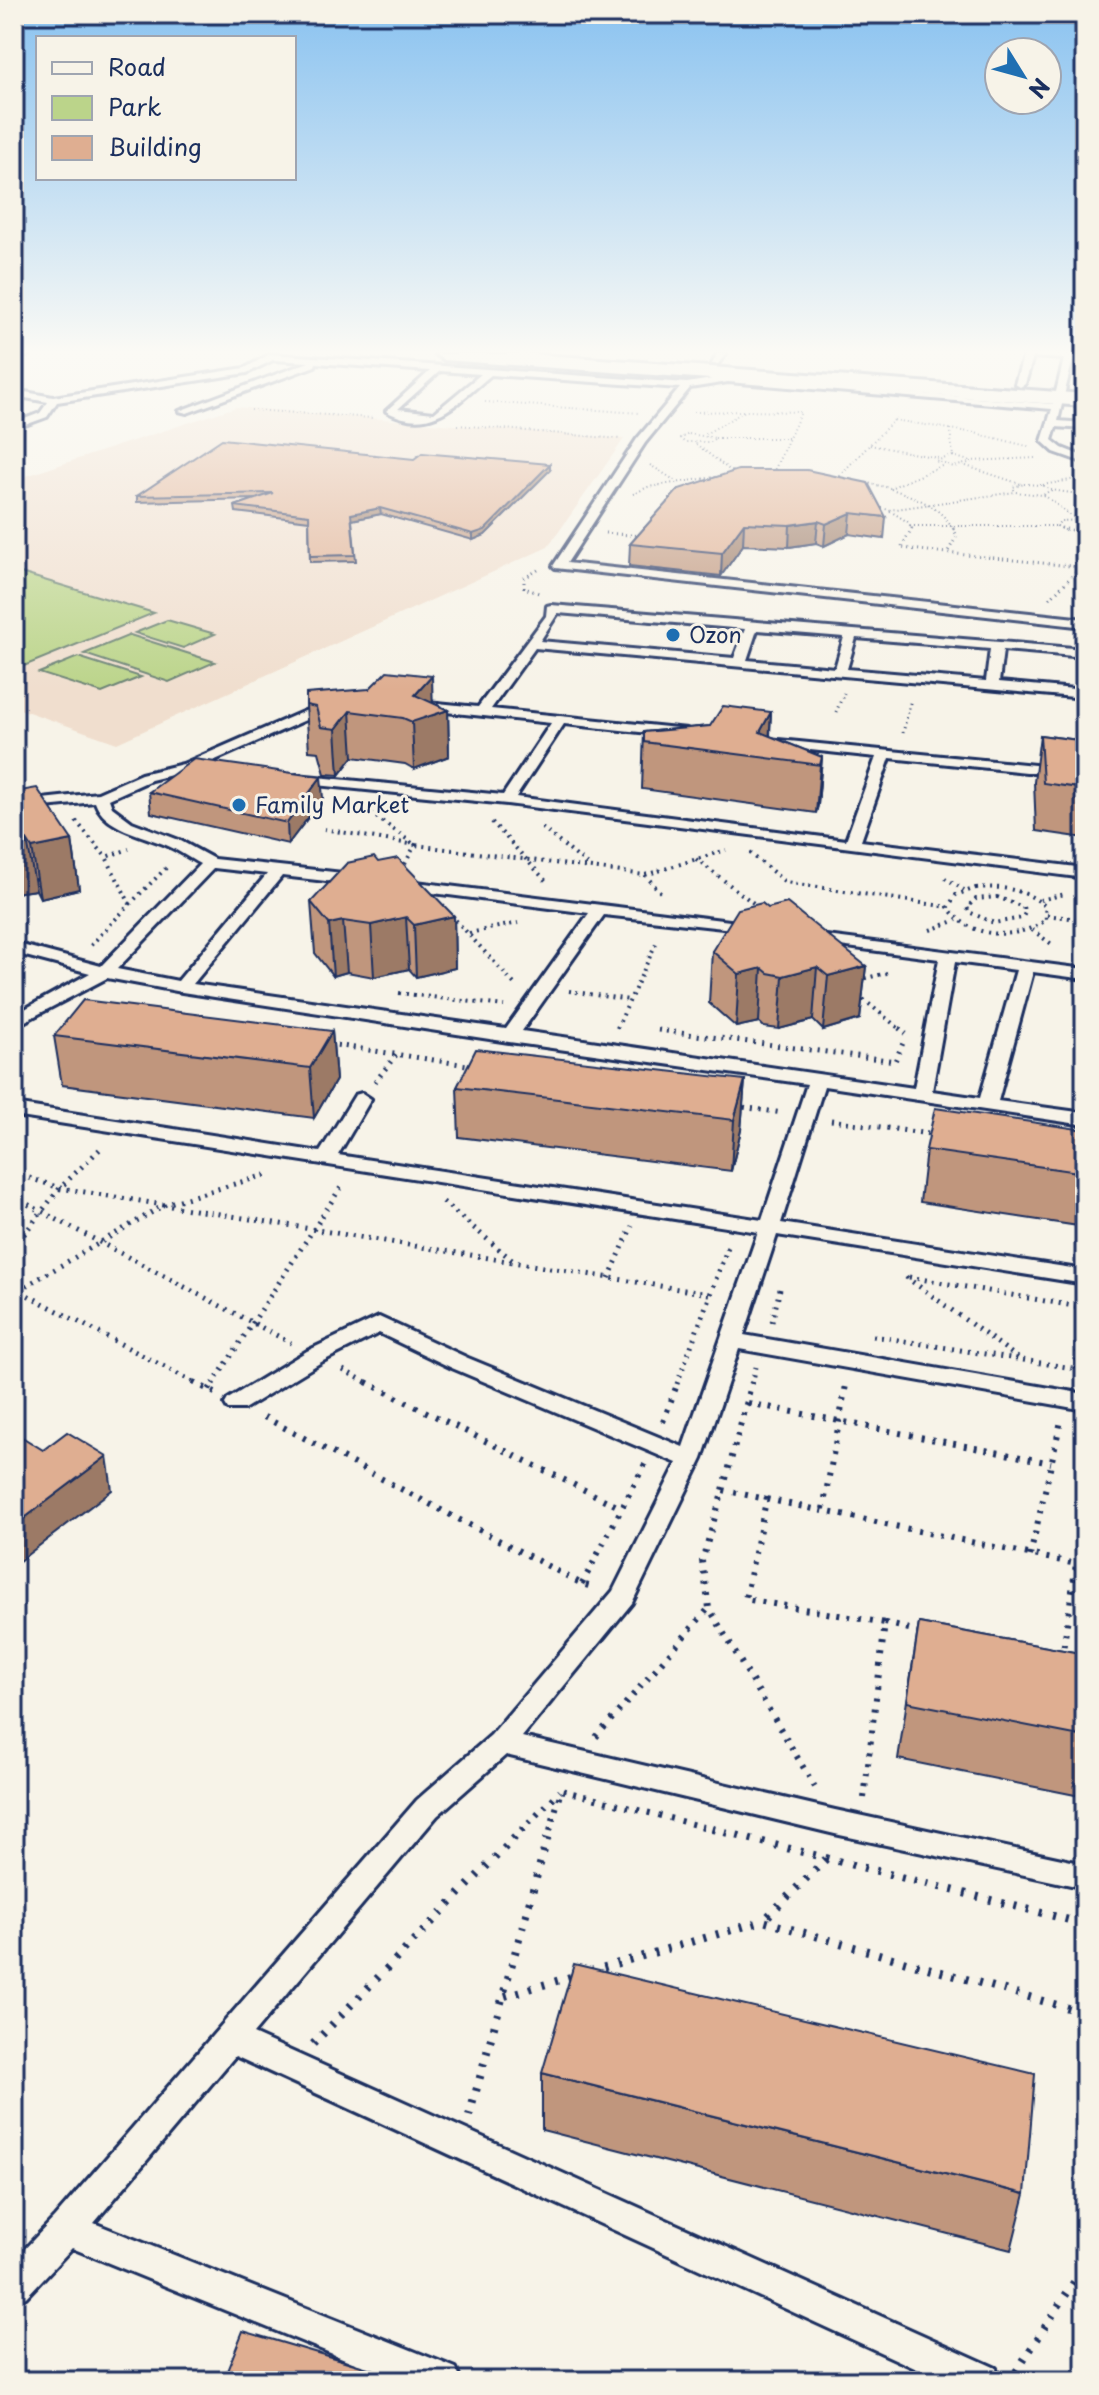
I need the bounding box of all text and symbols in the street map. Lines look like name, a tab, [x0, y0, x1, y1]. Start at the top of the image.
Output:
legend	[36, 36, 296, 180]
north arrow	[983, 36, 1063, 116]
text: Road	[108, 48, 166, 84]
text: N	[1022, 72, 1059, 106]
text: Park	[108, 88, 162, 124]
text: Building	[108, 128, 202, 164]
place label: Ozon	[689, 617, 742, 650]
marker: Ozon	[664, 626, 682, 644]
place label: Family Market	[255, 787, 409, 820]
marker: Family Market	[230, 796, 248, 814]

